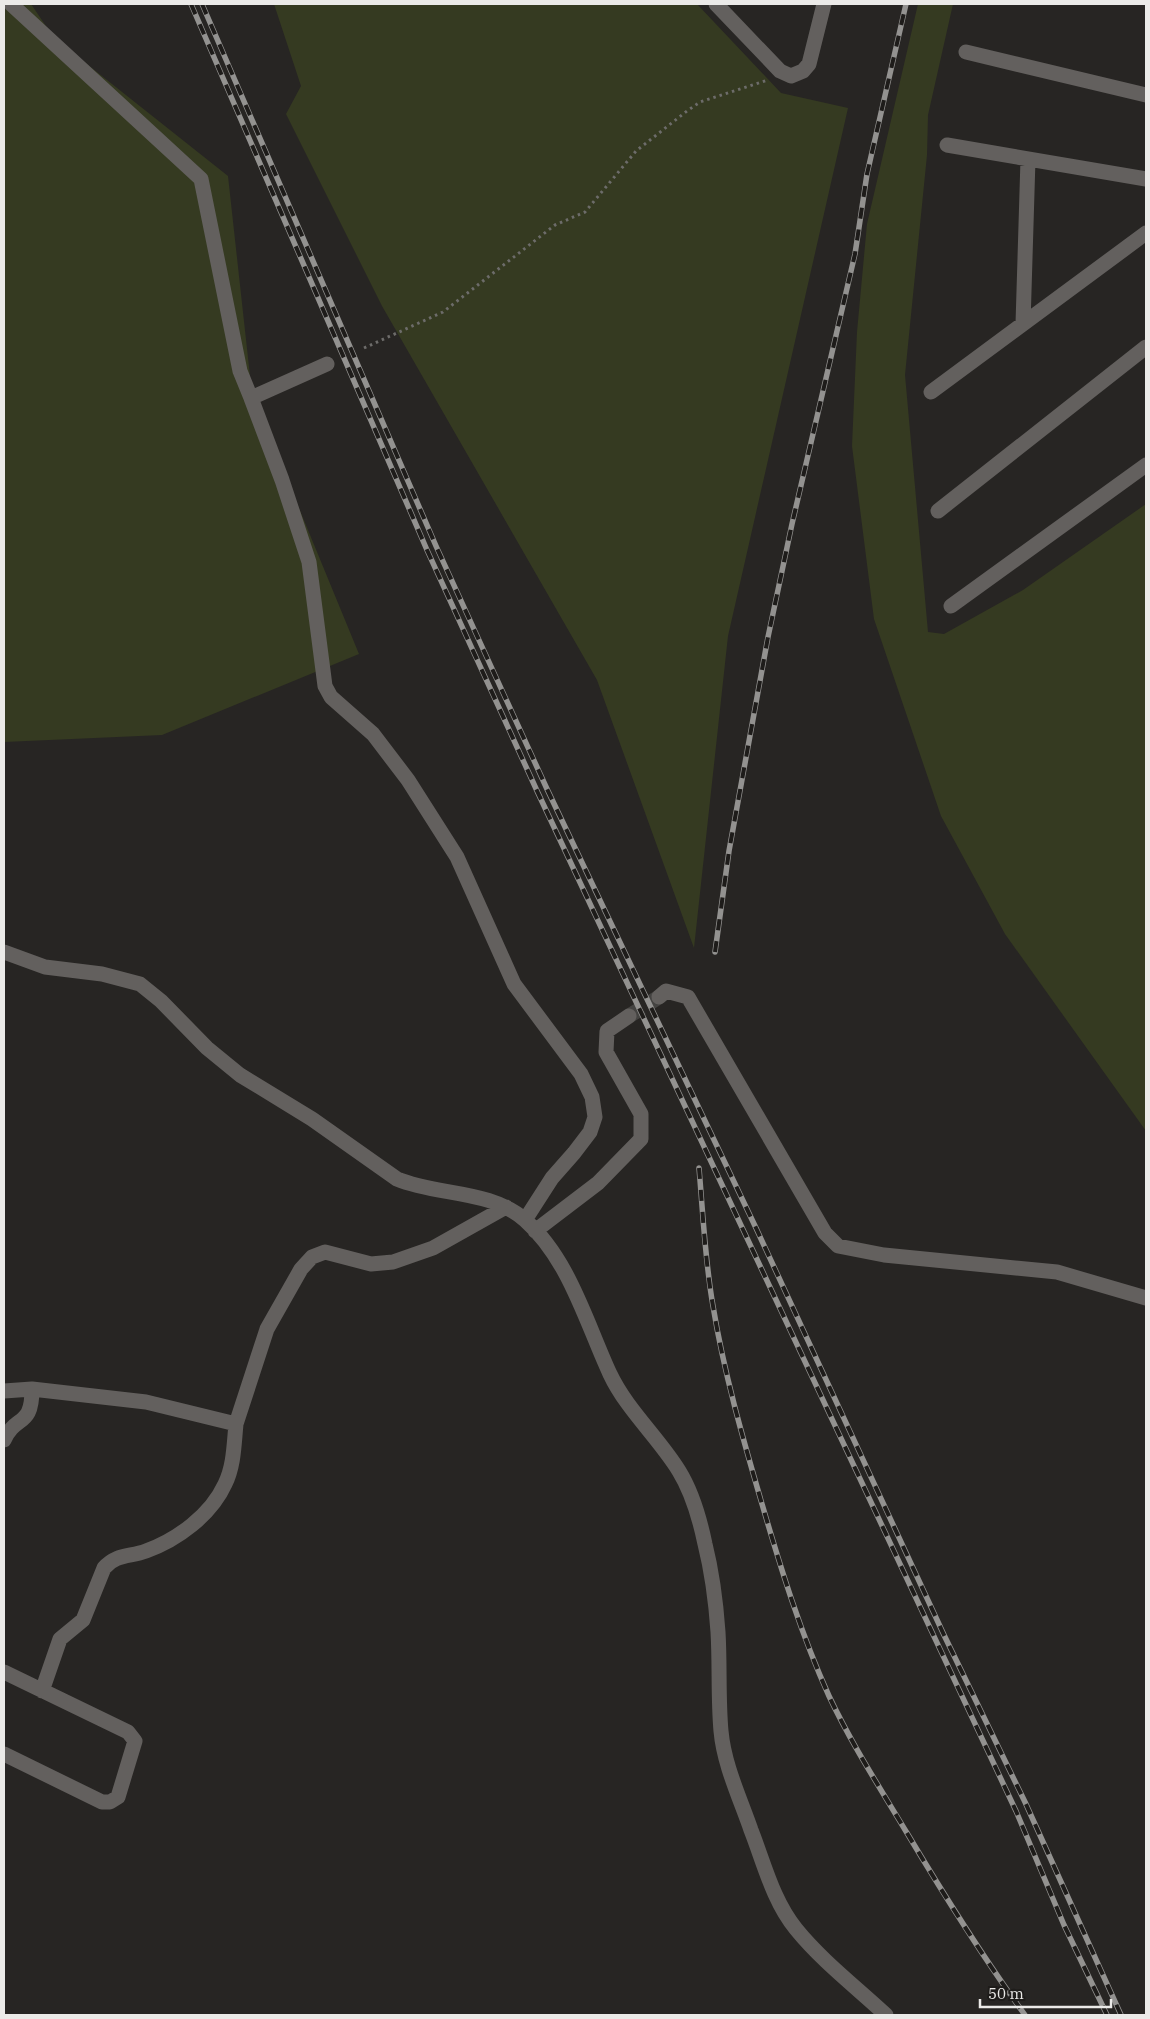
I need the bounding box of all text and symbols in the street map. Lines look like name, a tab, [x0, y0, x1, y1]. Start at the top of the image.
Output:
scale bar	[980, 1976, 1111, 2008]
text: 50 m	[988, 1984, 1024, 2003]

